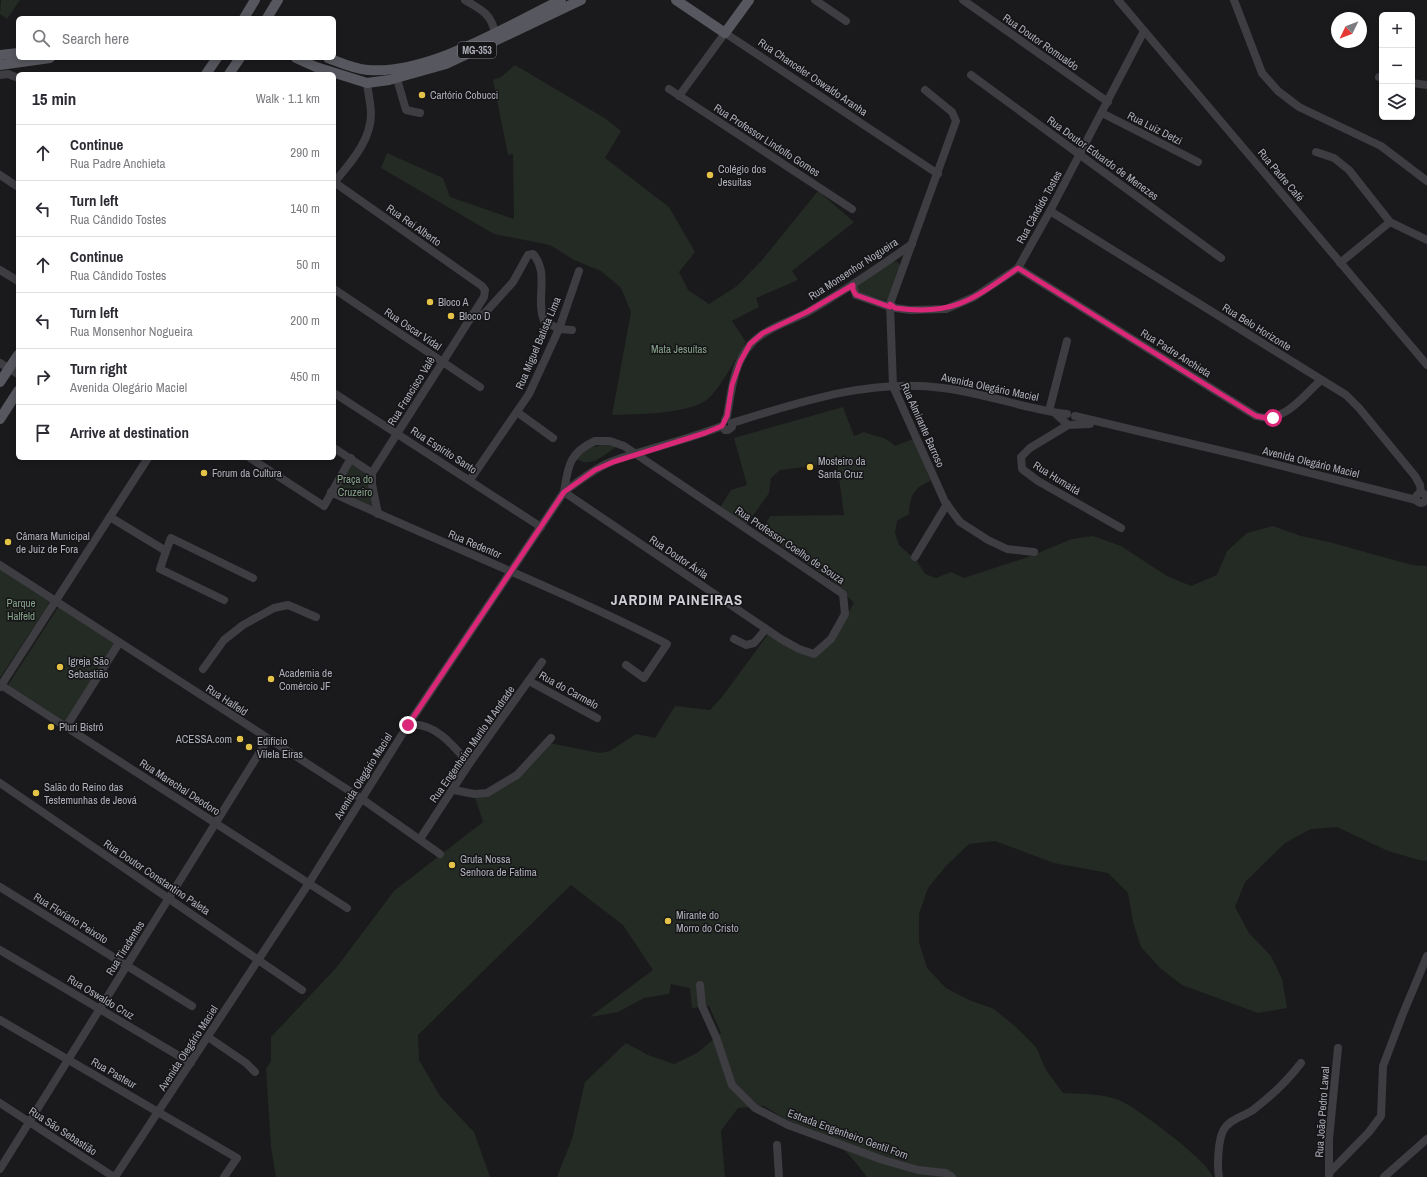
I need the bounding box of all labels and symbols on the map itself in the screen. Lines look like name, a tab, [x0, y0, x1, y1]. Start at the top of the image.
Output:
street label: Rua Doutor Romualdo	[1000, 11, 1082, 73]
north arrow	[1331, 12, 1367, 48]
street label: Rua Chanceler Oswaldo Aranha	[756, 35, 870, 119]
road number: MG-353	[458, 42, 496, 58]
place label: Cartório Cobucci	[430, 88, 498, 102]
marker: Cartório Cobucci	[417, 90, 427, 100]
street label: Rua Professor Lindolfo Gomes	[711, 100, 823, 180]
street label: Rua Luiz Detzi	[1125, 108, 1185, 148]
street label: Rua Doutor Eduardo de Menezes	[1045, 113, 1162, 203]
street label: Rua Padre Café	[1255, 146, 1307, 204]
place label: Colégio dos Jesuítas	[718, 162, 767, 189]
street label: Rua Cândido Tostes	[1013, 168, 1065, 246]
marker: Colégio dos Jesuítas	[705, 170, 715, 180]
street label: Rua Rei Alberto	[384, 201, 444, 249]
street label: Rua Monsenhor Nogueira	[806, 235, 900, 303]
place label: Bloco A	[438, 295, 470, 309]
street label: Rua Miguel Batista Lima	[512, 295, 564, 391]
marker: Bloco A	[425, 297, 435, 307]
street label: Rua Belo Horizonte	[1220, 300, 1294, 354]
street label: Rua Oscar Vidal	[382, 305, 444, 353]
place label: Bloco D	[459, 309, 491, 323]
marker: Bloco D	[446, 311, 456, 321]
street label: Rua Padre Anchieta	[1138, 326, 1214, 380]
park label: Mata Jesuítas	[651, 342, 708, 356]
street label: Rua Francisco Valê	[384, 354, 438, 428]
street label: Avenida Olegário Maciel	[939, 370, 1040, 404]
street label: Rua Almirante Barroso	[898, 380, 948, 470]
route start	[1264, 409, 1282, 427]
street label: Rua Espírito Santo	[408, 423, 480, 477]
street label: Avenida Olegário Maciel	[1260, 443, 1361, 481]
place label: Mosteiro da Santa Cruz	[818, 454, 866, 481]
street label: Rua Humaitá	[1031, 458, 1083, 498]
marker: Mosteiro da Santa Cruz	[805, 462, 815, 472]
place label: Forum da Cultura	[212, 466, 282, 480]
marker: Forum da Cultura	[199, 468, 209, 478]
park label: Praça do Cruzeiro	[337, 472, 373, 499]
street label: Rua Professor Coelho de Souza	[732, 503, 848, 587]
street label: Rua Redentor	[446, 527, 504, 561]
place label: Câmara Municipal de Juiz de Fora	[16, 529, 90, 556]
street label: Rua Doutor Ávila	[647, 532, 711, 582]
marker: Câmara Municipal de Juiz de Fora	[3, 537, 13, 547]
district label: JARDIM PAINEIRAS	[611, 589, 743, 610]
park label: Parque Halfeld	[6, 596, 36, 623]
place label: Igreja São Sebastião	[68, 654, 109, 681]
marker: Igreja São Sebastião	[55, 662, 65, 672]
place label: Academia de Comércio JF	[278, 666, 332, 693]
street label: Rua do Carmelo	[537, 668, 601, 712]
marker: Academia de Comércio JF	[266, 674, 276, 684]
street label: Rua Halfeld	[203, 681, 251, 719]
street label: Rua Engenheiro Murilo M Andrade	[426, 683, 518, 805]
route end	[399, 716, 417, 734]
place label: Pluri Bistrô	[59, 720, 104, 734]
marker: Pluri Bistrô	[46, 722, 56, 732]
street label: Avenida Olegário Maciel	[330, 730, 395, 823]
place label: ACESSA.com	[175, 732, 232, 746]
marker: ACESSA.com	[235, 734, 245, 744]
place label: Edifício Vilela Eiras	[257, 734, 303, 761]
marker: Edifício Vilela Eiras	[244, 742, 254, 752]
street label: Rua Marechal Deodoro	[137, 756, 223, 818]
place label: Salão do Reino das Testemunhas de Jeová	[44, 780, 137, 807]
marker: Salão do Reino das Testemunhas de Jeová	[31, 788, 41, 798]
street label: Rua Doutor Constantino Paleta	[101, 836, 213, 918]
place label: Gruta Nossa Senhora de Fatima	[460, 852, 537, 879]
marker: Gruta Nossa Senhora de Fatima	[447, 860, 457, 870]
street label: Rua Floriano Peixoto	[31, 889, 111, 947]
place label: Mirante do Morro do Cristo	[676, 908, 739, 935]
marker: Mirante do Morro do Cristo	[663, 916, 673, 926]
street label: Rua Tiradentes	[103, 918, 148, 978]
street label: Rua Oswaldo Cruz	[65, 972, 137, 1023]
street label: Avenida Olegário Maciel	[155, 1003, 221, 1094]
street label: Rua Pasteur	[89, 1054, 139, 1092]
street label: Rua João Pedro Lawal	[1312, 1066, 1332, 1158]
street label: Rua São Sebastião	[26, 1104, 100, 1158]
street label: Estrada Engenheiro Gentil Forn	[786, 1106, 910, 1162]

